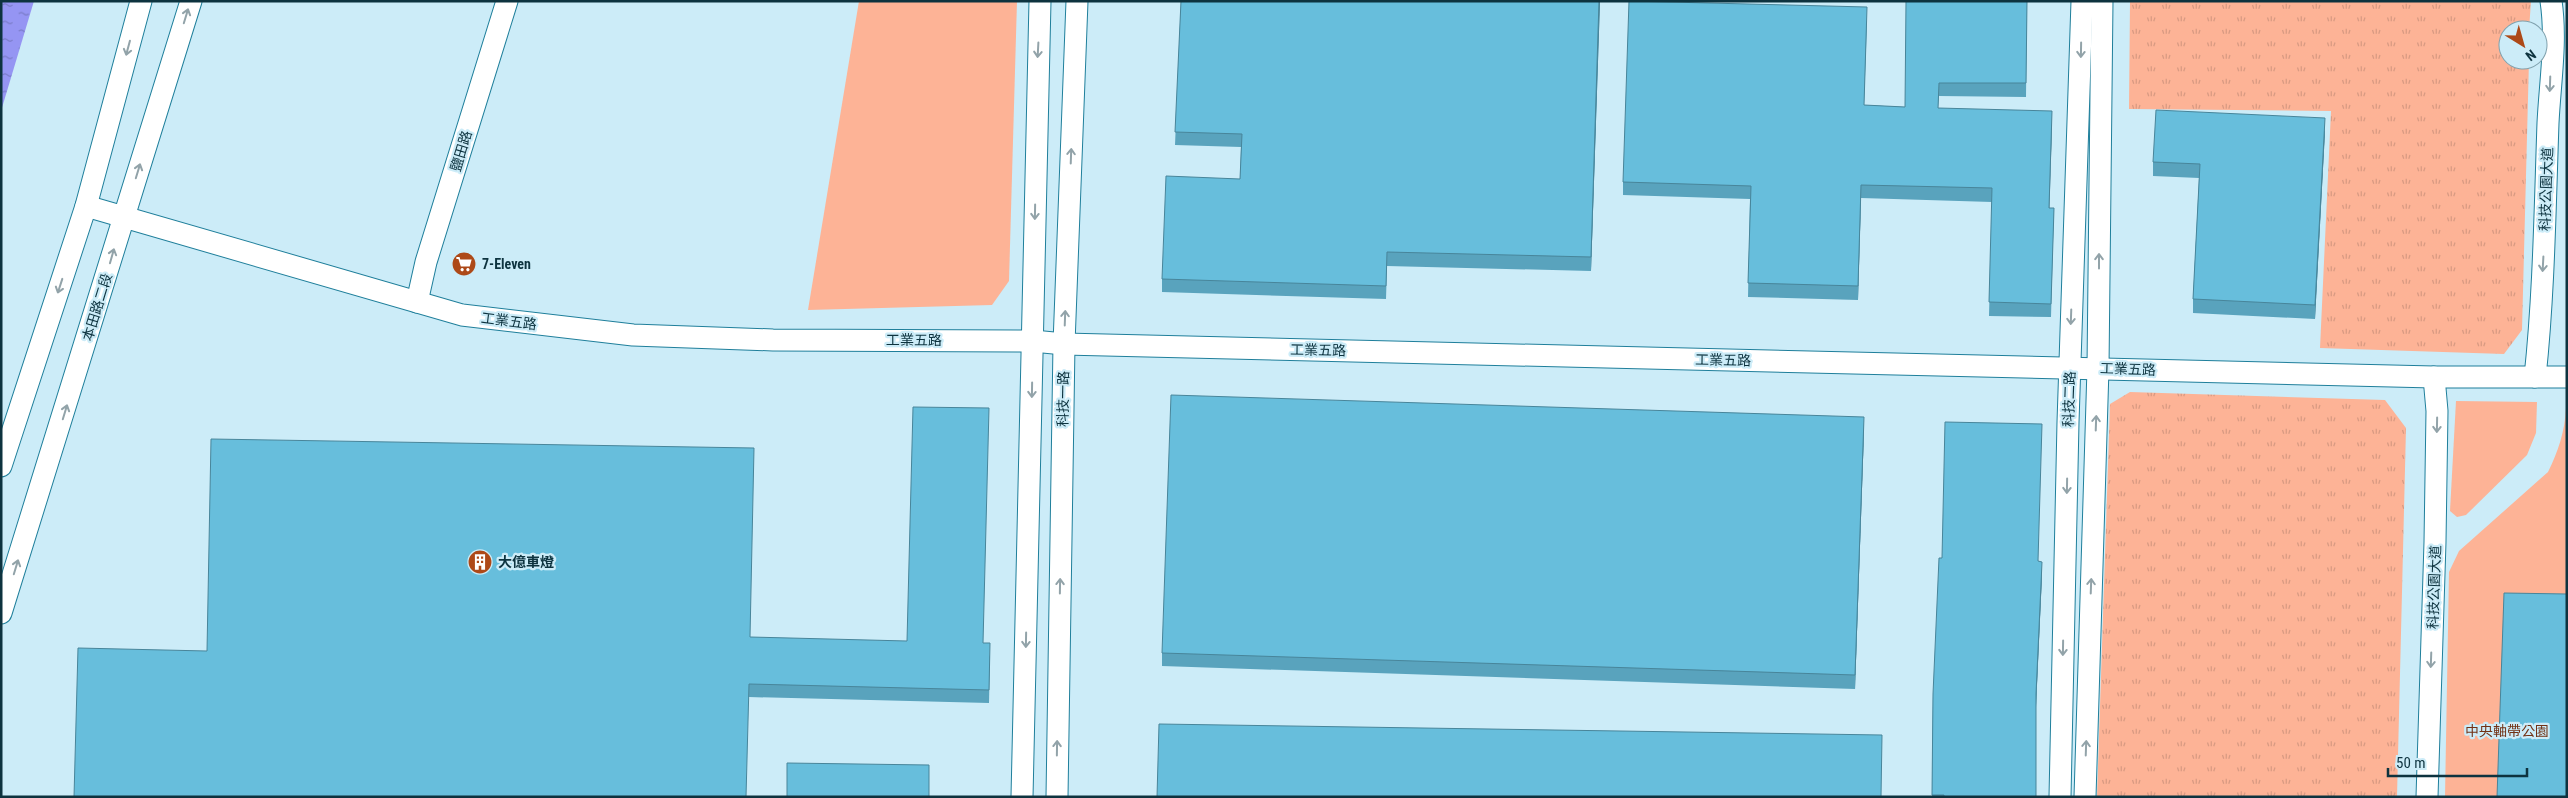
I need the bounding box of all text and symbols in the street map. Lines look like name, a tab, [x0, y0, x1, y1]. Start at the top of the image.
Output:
one-way arrow	[182, 8, 192, 24]
north arrow	[2498, 20, 2548, 70]
one-way arrow	[123, 40, 133, 56]
one-way arrow	[1033, 42, 1042, 58]
one-way arrow	[2076, 42, 2086, 58]
text: N	[2523, 46, 2539, 64]
one-way arrow	[2545, 76, 2555, 92]
street label: 鹽田路	[447, 129, 475, 173]
street label: 科技公園大道	[2537, 147, 2555, 231]
one-way arrow	[1066, 148, 1076, 164]
one-way arrow	[133, 163, 143, 179]
one-way arrow	[1030, 204, 1039, 220]
one-way arrow	[107, 249, 117, 265]
supermarket icon: 7-Eleven	[451, 251, 477, 277]
one-way arrow	[2094, 253, 2104, 269]
place label: 7-Eleven	[482, 256, 531, 272]
one-way arrow	[2538, 256, 2547, 272]
street label: 本田路二段	[79, 271, 115, 343]
one-way arrow	[55, 277, 64, 293]
one-way arrow	[2066, 309, 2076, 325]
street label: 工業五路	[480, 310, 538, 332]
one-way arrow	[1060, 310, 1070, 326]
street label: 工業五路	[886, 332, 942, 348]
street label: 工業五路	[1290, 342, 1346, 358]
street label: 工業五路	[1695, 352, 1751, 368]
street label: 工業五路	[2100, 360, 2156, 378]
street label: 科技一路	[1055, 371, 1071, 427]
street label: 科技二路	[2060, 371, 2078, 427]
one-way arrow	[1027, 381, 1036, 397]
one-way arrow	[60, 404, 70, 420]
one-way arrow	[2092, 415, 2101, 431]
one-way arrow	[2432, 416, 2442, 433]
one-way arrow	[2062, 477, 2071, 493]
street label: 科技公園大道	[2425, 545, 2443, 629]
building icon: 大億車燈	[467, 549, 493, 575]
place label: 大億車燈	[498, 554, 554, 570]
one-way arrow	[11, 559, 21, 575]
one-way arrow	[1055, 578, 1065, 594]
one-way arrow	[2086, 578, 2096, 594]
one-way arrow	[1021, 631, 1031, 647]
one-way arrow	[2058, 640, 2068, 656]
one-way arrow	[2427, 652, 2436, 668]
park label: 中央軸帶公園	[2465, 723, 2549, 739]
one-way arrow	[1053, 740, 1062, 756]
one-way arrow	[2081, 740, 2091, 756]
scale bar	[2388, 746, 2527, 778]
text: 50 m	[2396, 754, 2426, 772]

